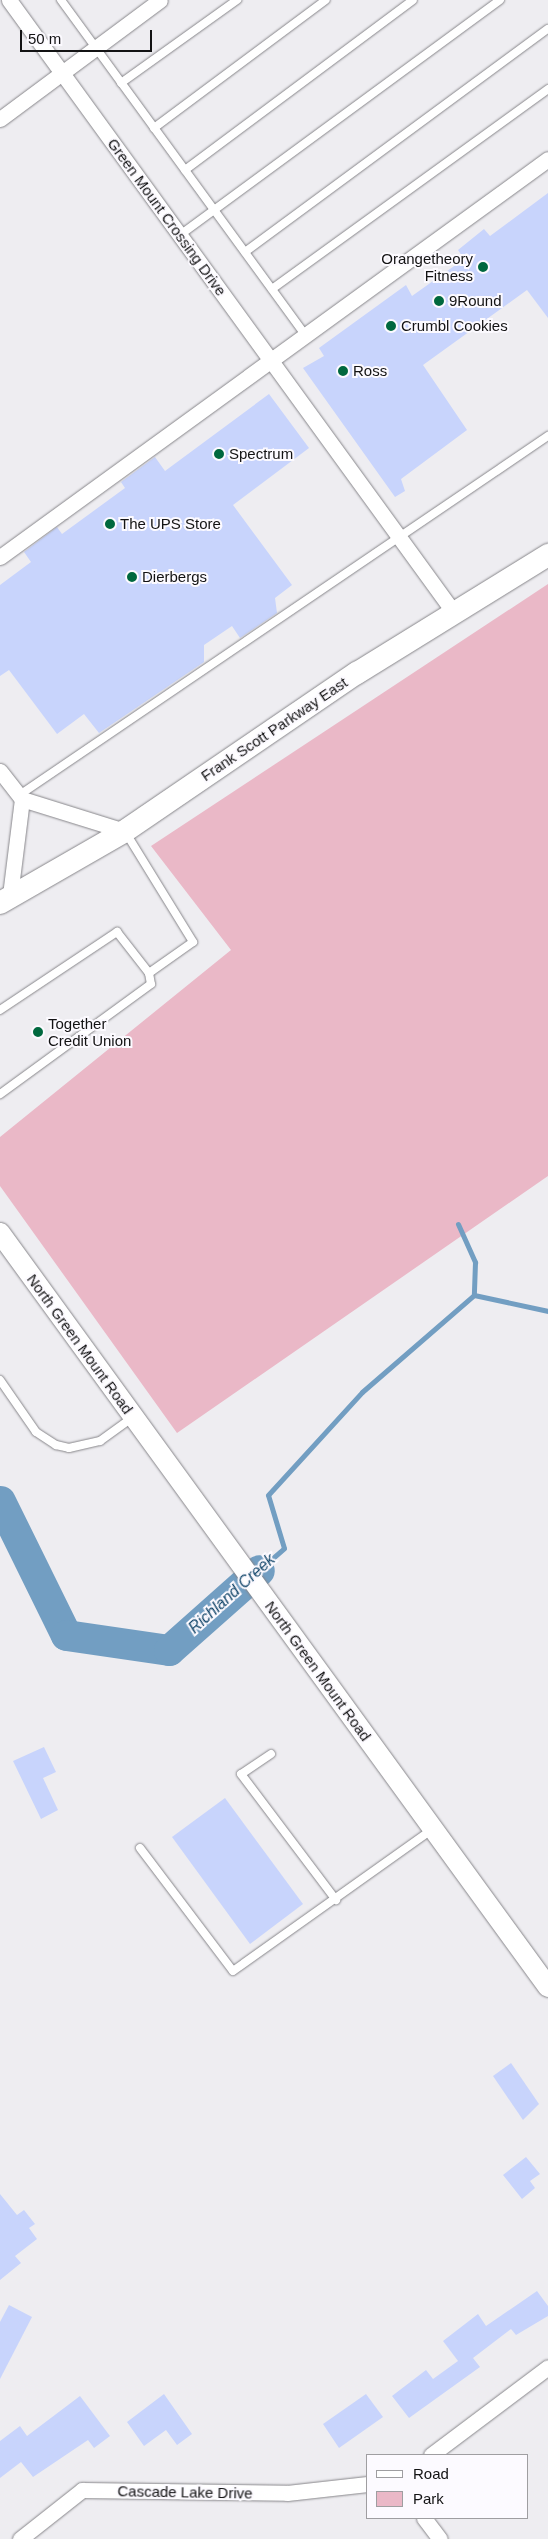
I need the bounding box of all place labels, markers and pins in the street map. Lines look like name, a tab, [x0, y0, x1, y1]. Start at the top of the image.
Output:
place label: Orangetheory Fitness	[381, 249, 473, 284]
marker: Orangetheory Fitness	[477, 261, 489, 273]
place label: 9Round	[449, 292, 502, 310]
marker: 9Round	[433, 295, 445, 307]
place label: Crumbl Cookies	[401, 317, 508, 335]
marker: Crumbl Cookies	[385, 320, 397, 332]
place label: Ross	[353, 362, 387, 380]
marker: Ross	[337, 365, 349, 377]
place label: Spectrum	[229, 445, 293, 463]
marker: Spectrum	[213, 448, 225, 460]
place label: The UPS Store	[120, 515, 221, 533]
marker: The UPS Store	[104, 518, 116, 530]
place label: Dierbergs	[142, 568, 207, 586]
marker: Dierbergs	[126, 571, 138, 583]
place label: Together Credit Union	[48, 1014, 131, 1049]
marker: Together Credit Union	[32, 1026, 44, 1038]

